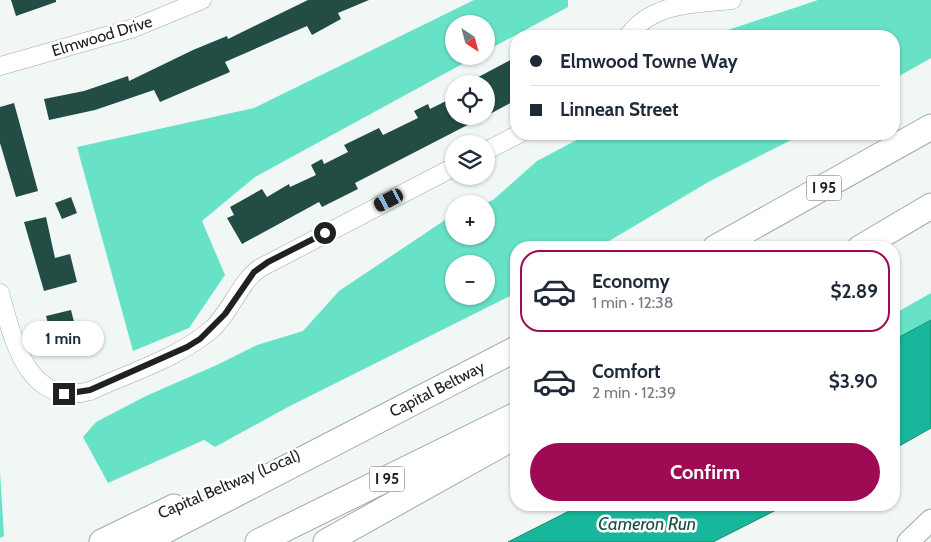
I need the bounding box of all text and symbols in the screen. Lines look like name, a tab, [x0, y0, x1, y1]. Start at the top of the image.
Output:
street label: Elmwood Drive	[49, 12, 155, 60]
north arrow	[445, 15, 495, 65]
map controls	[445, 15, 495, 305]
text: Elmwood Towne Way	[560, 50, 738, 73]
button: locate	[445, 75, 495, 125]
text: Linnean Street	[560, 98, 679, 121]
button: layers	[445, 135, 495, 185]
road number: I 95	[806, 176, 842, 200]
car	[372, 187, 405, 213]
button: +	[445, 195, 495, 245]
route start	[314, 222, 336, 244]
button: −	[445, 255, 495, 305]
icon: car	[532, 269, 577, 314]
text: Economy	[592, 270, 670, 293]
text: $2.89	[831, 280, 878, 303]
text: 1 min · 12:38	[592, 293, 673, 312]
callout: 1 min	[23, 322, 105, 356]
text: 1 min	[45, 329, 81, 348]
street label: Capital Beltway	[386, 357, 488, 421]
icon: car	[532, 359, 577, 404]
text: Comfort	[592, 360, 661, 383]
text: $3.90	[829, 370, 878, 393]
route end	[53, 383, 75, 405]
text: 2 min · 12:39	[592, 383, 676, 402]
button: Confirm	[530, 443, 880, 501]
street label: Capital Beltway (Local)	[155, 445, 303, 523]
road number: I 95	[370, 466, 404, 492]
water label: Cameron Run	[598, 513, 696, 535]

